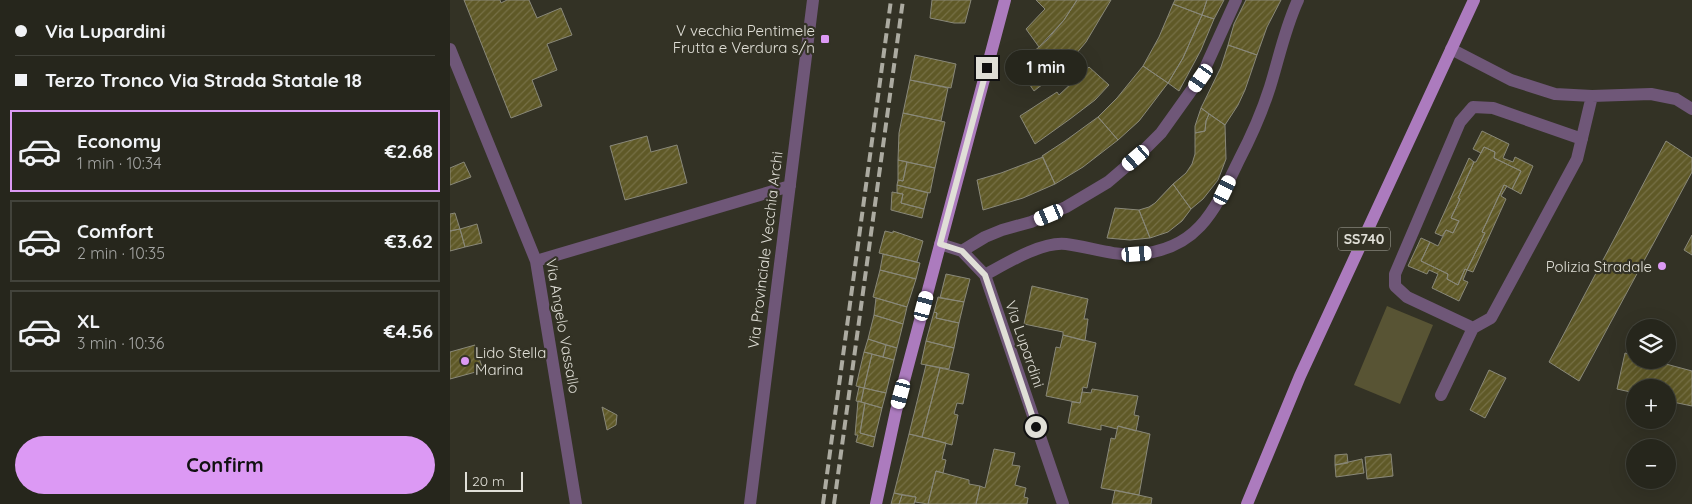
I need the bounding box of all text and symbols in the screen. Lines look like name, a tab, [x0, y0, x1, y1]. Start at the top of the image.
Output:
text: Via Lupardini	[45, 19, 165, 43]
place label: V vecchia Pentimele Frutta e Verdura s/n	[673, 21, 815, 57]
marker: V vecchia Pentimele Frutta e Verdura s/n	[819, 33, 831, 45]
callout: 1 min	[1004, 50, 1087, 86]
route end	[976, 57, 998, 79]
text: 1 min	[1027, 57, 1065, 77]
car	[1186, 61, 1215, 95]
text: Terzo Tronco Via Strada Statale 18	[45, 68, 362, 92]
icon: car	[17, 129, 62, 174]
text: Economy	[77, 129, 161, 153]
text: €2.68	[385, 139, 433, 163]
car	[1119, 142, 1152, 174]
street label: Via Provinciale Vecchia Archi	[743, 150, 787, 350]
text: 1 min · 10:34	[77, 153, 162, 173]
car	[1211, 173, 1238, 207]
car	[1032, 202, 1065, 228]
icon: car	[17, 219, 62, 264]
text: Comfort	[77, 219, 154, 243]
road number: SS740	[1338, 228, 1390, 250]
text: €3.62	[385, 229, 433, 253]
text: 2 min · 10:35	[77, 243, 165, 263]
car	[1121, 245, 1152, 263]
street label: Via Angelo Vassallo	[542, 257, 584, 395]
place label: Polizia Stradale	[1546, 257, 1652, 276]
marker: Polizia Stradale	[1656, 260, 1668, 272]
car	[912, 290, 935, 322]
street label: Via Lupardini	[1001, 298, 1049, 390]
icon: car	[17, 309, 62, 354]
text: XL	[77, 309, 100, 333]
text: €4.56	[384, 319, 433, 343]
map controls	[1626, 319, 1676, 489]
button: layers	[1626, 319, 1676, 369]
text: 3 min · 10:36	[77, 333, 164, 353]
place label: Lido Stella Marina	[475, 343, 546, 379]
marker: Lido Stella Marina	[459, 355, 471, 367]
car	[889, 378, 912, 410]
button: +	[1626, 379, 1676, 429]
route start	[1025, 416, 1047, 438]
button: Confirm	[15, 436, 435, 494]
button: −	[1626, 439, 1676, 489]
scale bar	[465, 469, 522, 492]
text: 20 m	[472, 472, 505, 490]

